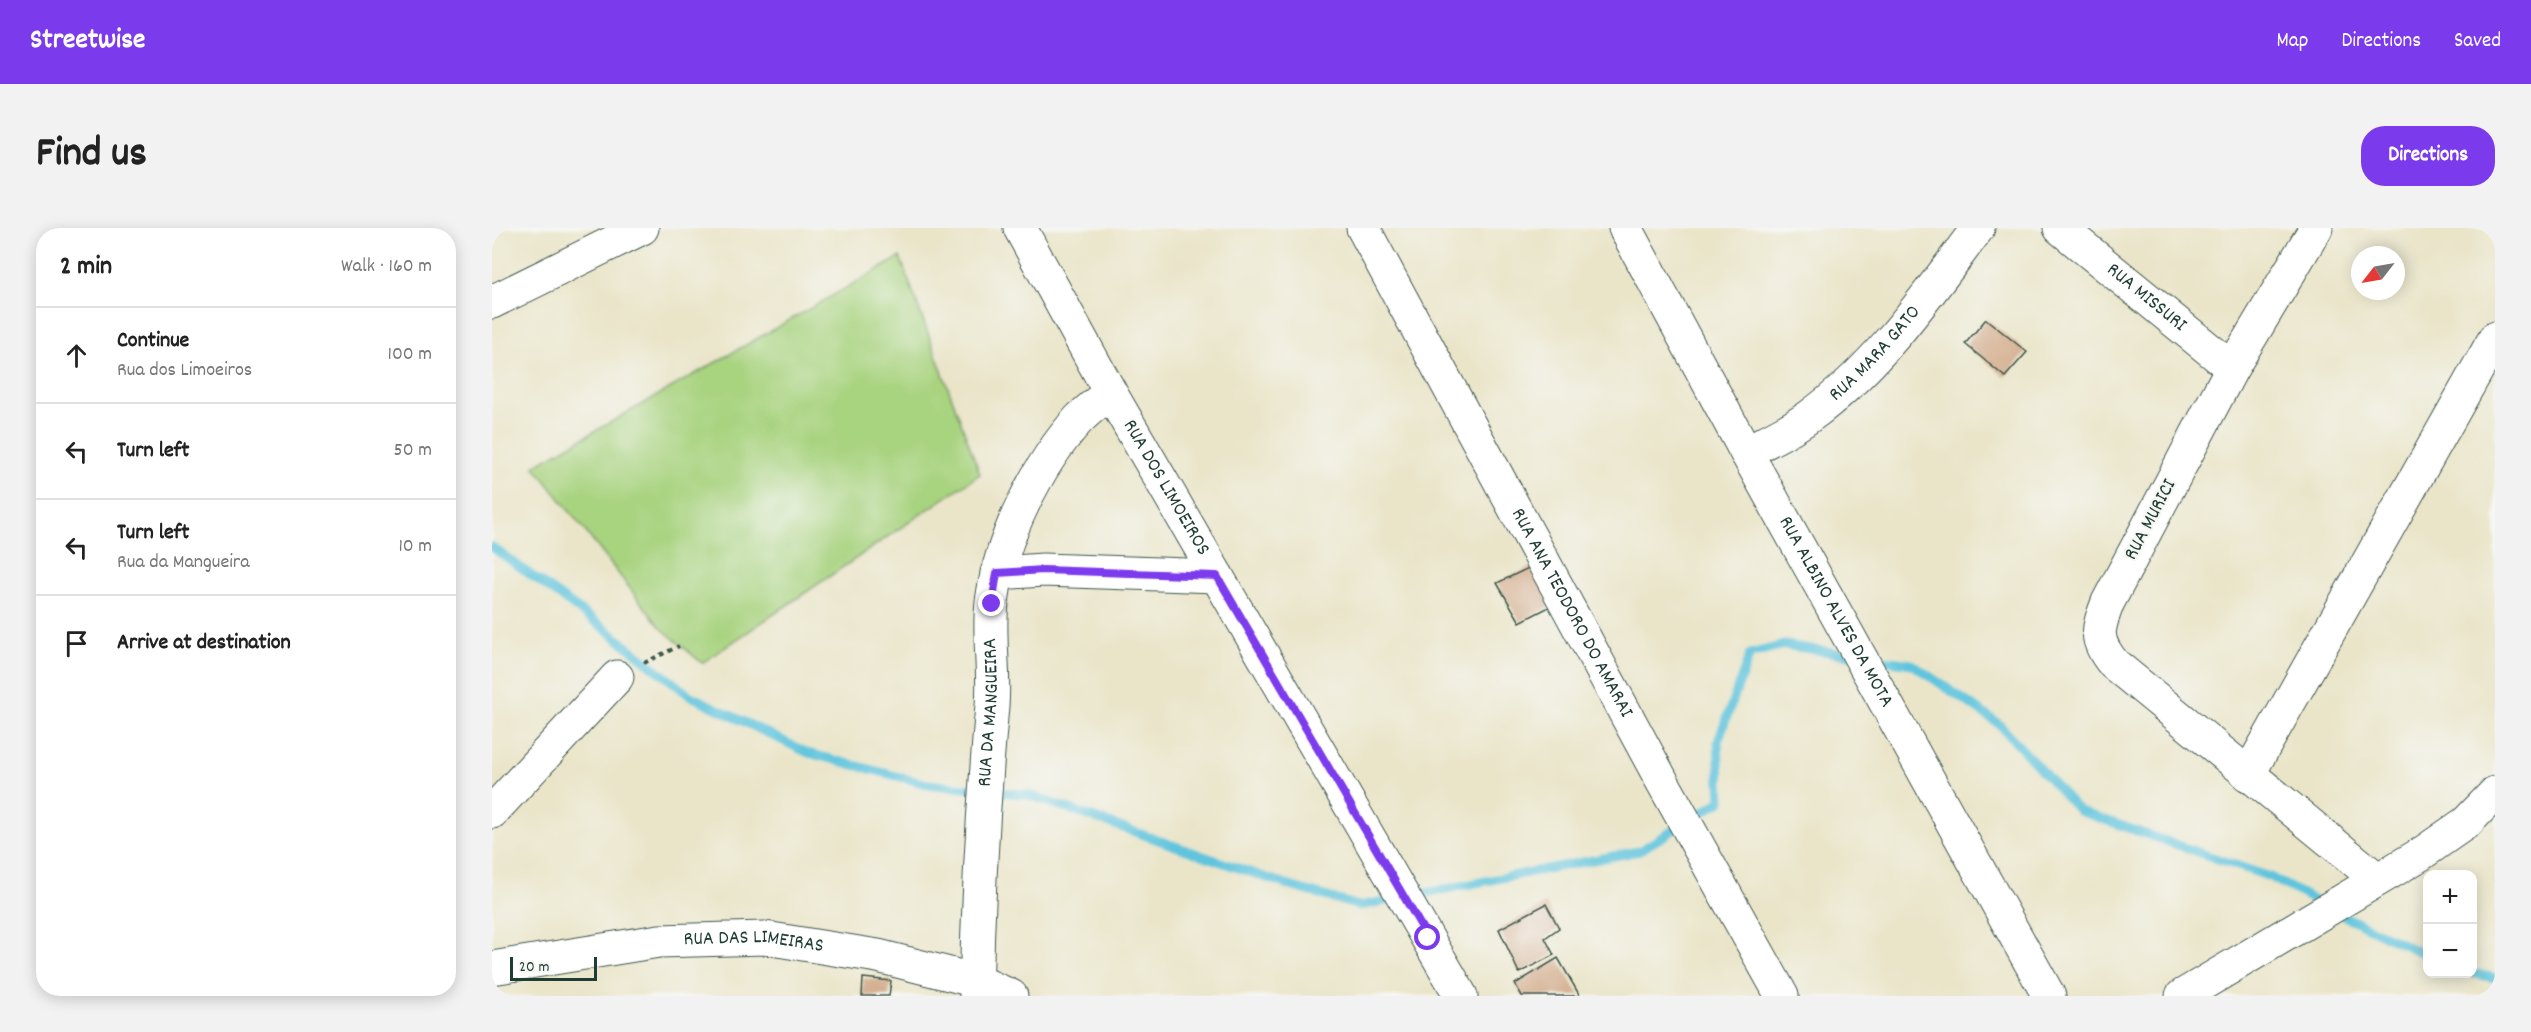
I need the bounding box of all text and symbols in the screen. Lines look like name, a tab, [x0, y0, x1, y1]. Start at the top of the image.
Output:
text: Streetwise	[30, 22, 145, 62]
text: Map	[2277, 27, 2308, 57]
text: Directions	[2341, 27, 2421, 57]
text: Saved	[2454, 27, 2501, 57]
text: Find us	[36, 126, 147, 186]
button: Directions	[2361, 126, 2495, 186]
north arrow	[2351, 246, 2405, 300]
text: 2 min	[60, 249, 112, 286]
text: Walk · 160 m	[341, 253, 432, 281]
street label: RUA MISSURI	[2100, 257, 2192, 339]
street label: RUA MARA GATO	[1824, 300, 1928, 409]
text: Continue	[117, 326, 189, 357]
icon: ahead	[60, 339, 93, 372]
text: 100 m	[388, 341, 432, 369]
text: Rua dos Limoeiros	[117, 357, 252, 385]
street label: RUA DOS LIMOEIROS	[1115, 415, 1216, 561]
icon: left	[60, 435, 93, 468]
text: Turn left	[117, 436, 189, 467]
text: 50 m	[394, 437, 432, 465]
street label: RUA MURICI	[2118, 474, 2184, 566]
street label: RUA ANA TEODORO DO AMARAI	[1503, 504, 1639, 723]
street label: RUA ALBINO ALVES DA MOTA	[1771, 512, 1900, 713]
text: Turn left	[117, 518, 189, 549]
icon: left	[60, 531, 93, 564]
text: 10 m	[398, 533, 432, 561]
text: Rua da Mangueira	[117, 549, 250, 577]
route end	[978, 590, 1004, 616]
icon: arrive	[60, 627, 93, 660]
text: Arrive at destination	[117, 628, 291, 659]
street label: RUA DA MANGUEIRA	[971, 637, 1007, 788]
map controls	[2423, 870, 2477, 978]
button: +	[2423, 870, 2477, 924]
street label: RUA DAS LIMEIRAS	[683, 924, 826, 961]
route start	[1414, 924, 1440, 950]
button: −	[2423, 924, 2477, 978]
scale bar	[510, 954, 597, 982]
text: 20 m	[519, 956, 549, 979]

